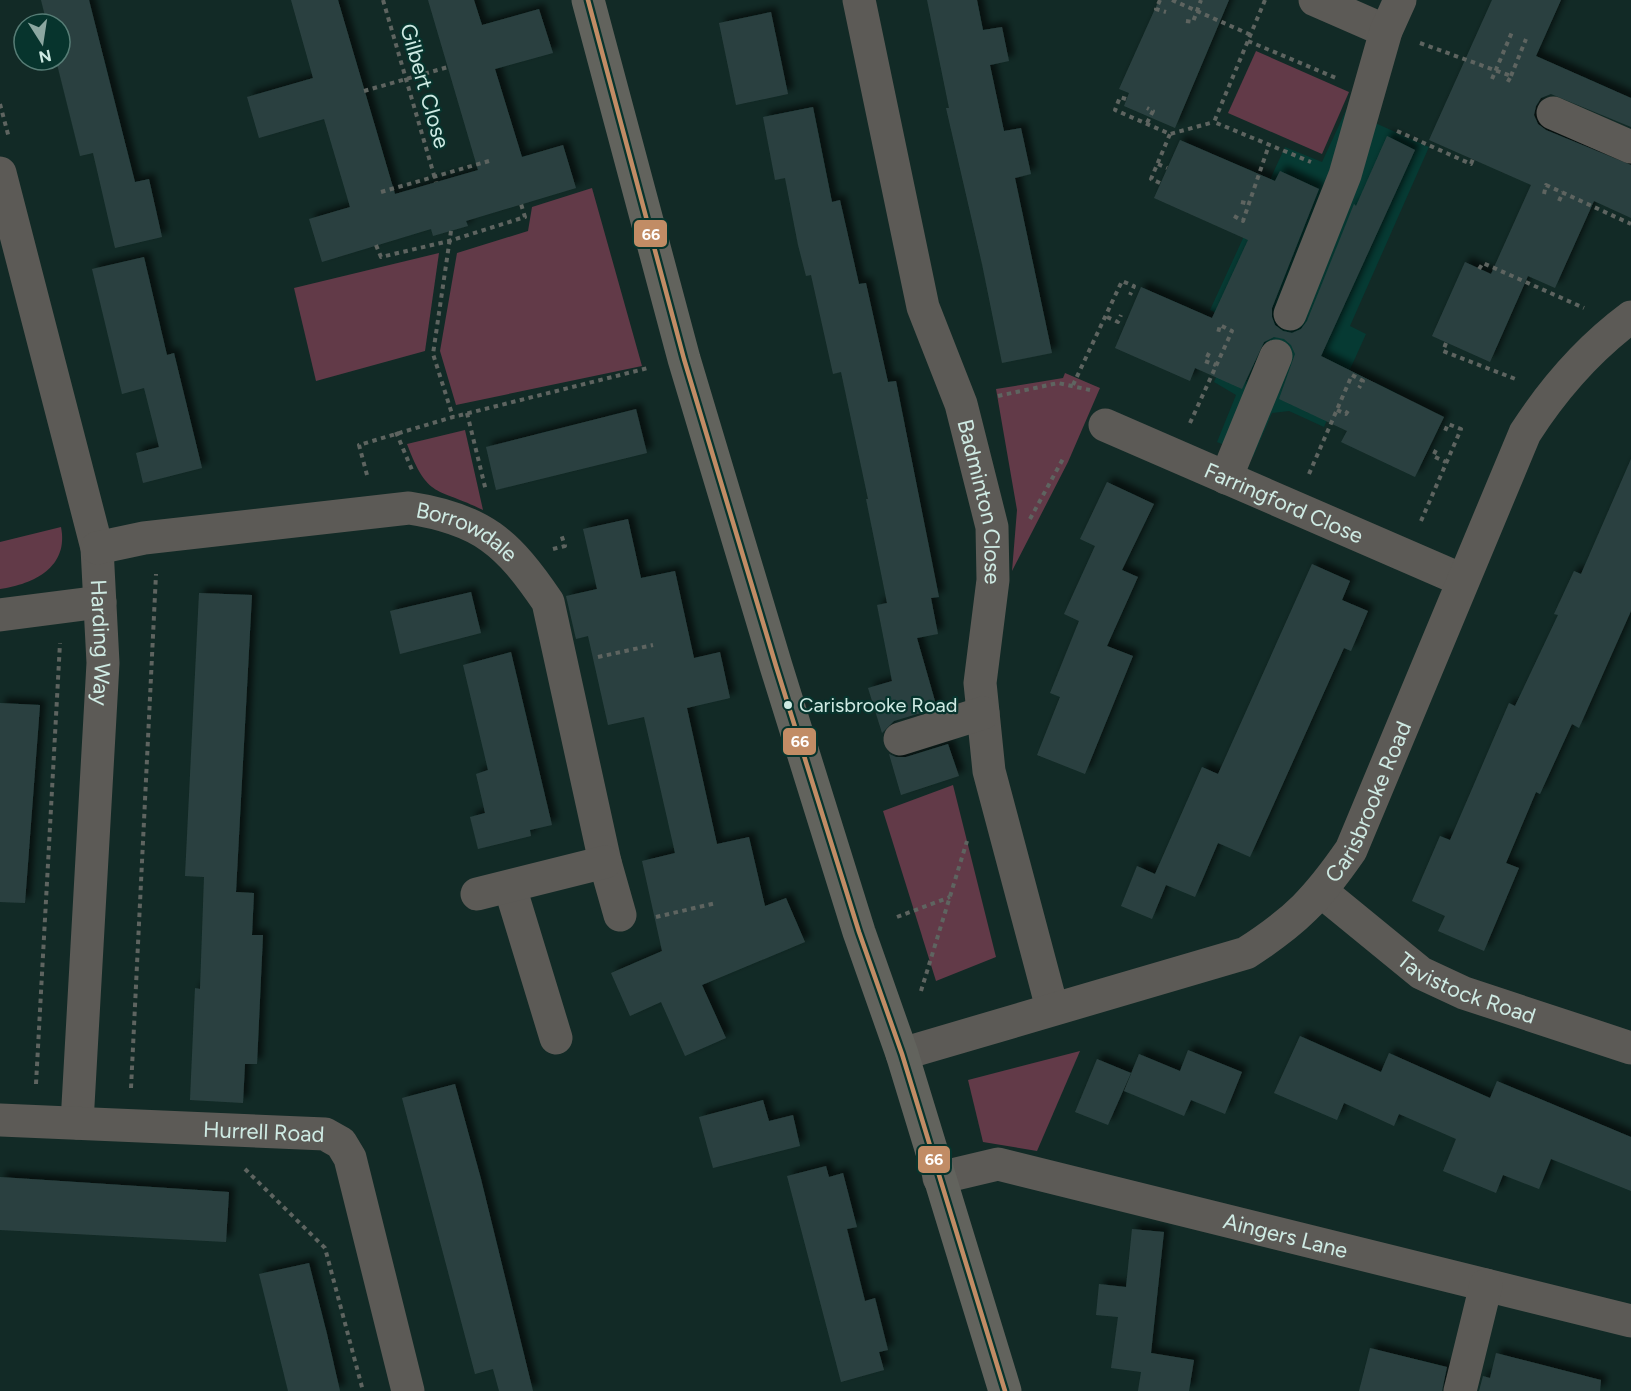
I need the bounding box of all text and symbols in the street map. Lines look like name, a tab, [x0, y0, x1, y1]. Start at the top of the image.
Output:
north arrow	[12, 12, 72, 72]
street label: Gilbert Close	[394, 21, 456, 151]
text: N	[37, 46, 53, 67]
line badge: 66	[633, 219, 668, 248]
text: 66	[642, 225, 660, 244]
street label: Badminton Close	[952, 416, 1007, 585]
street label: Farringford Close	[1200, 456, 1367, 549]
street label: Borrowdale	[414, 496, 524, 567]
street label: Harding Way	[85, 579, 116, 707]
place label: Carisbrooke Road	[799, 693, 957, 717]
marker: Carisbrooke Road	[782, 699, 794, 711]
street label: Carisbrooke Road	[1319, 717, 1417, 887]
line badge: 66	[782, 727, 817, 756]
text: 66	[791, 732, 809, 751]
street label: Tavistock Road	[1392, 946, 1539, 1029]
street label: Hurrell Road	[202, 1115, 325, 1147]
line badge: 66	[917, 1145, 951, 1174]
text: 66	[925, 1150, 943, 1169]
street label: Aingers Lane	[1221, 1207, 1351, 1264]

